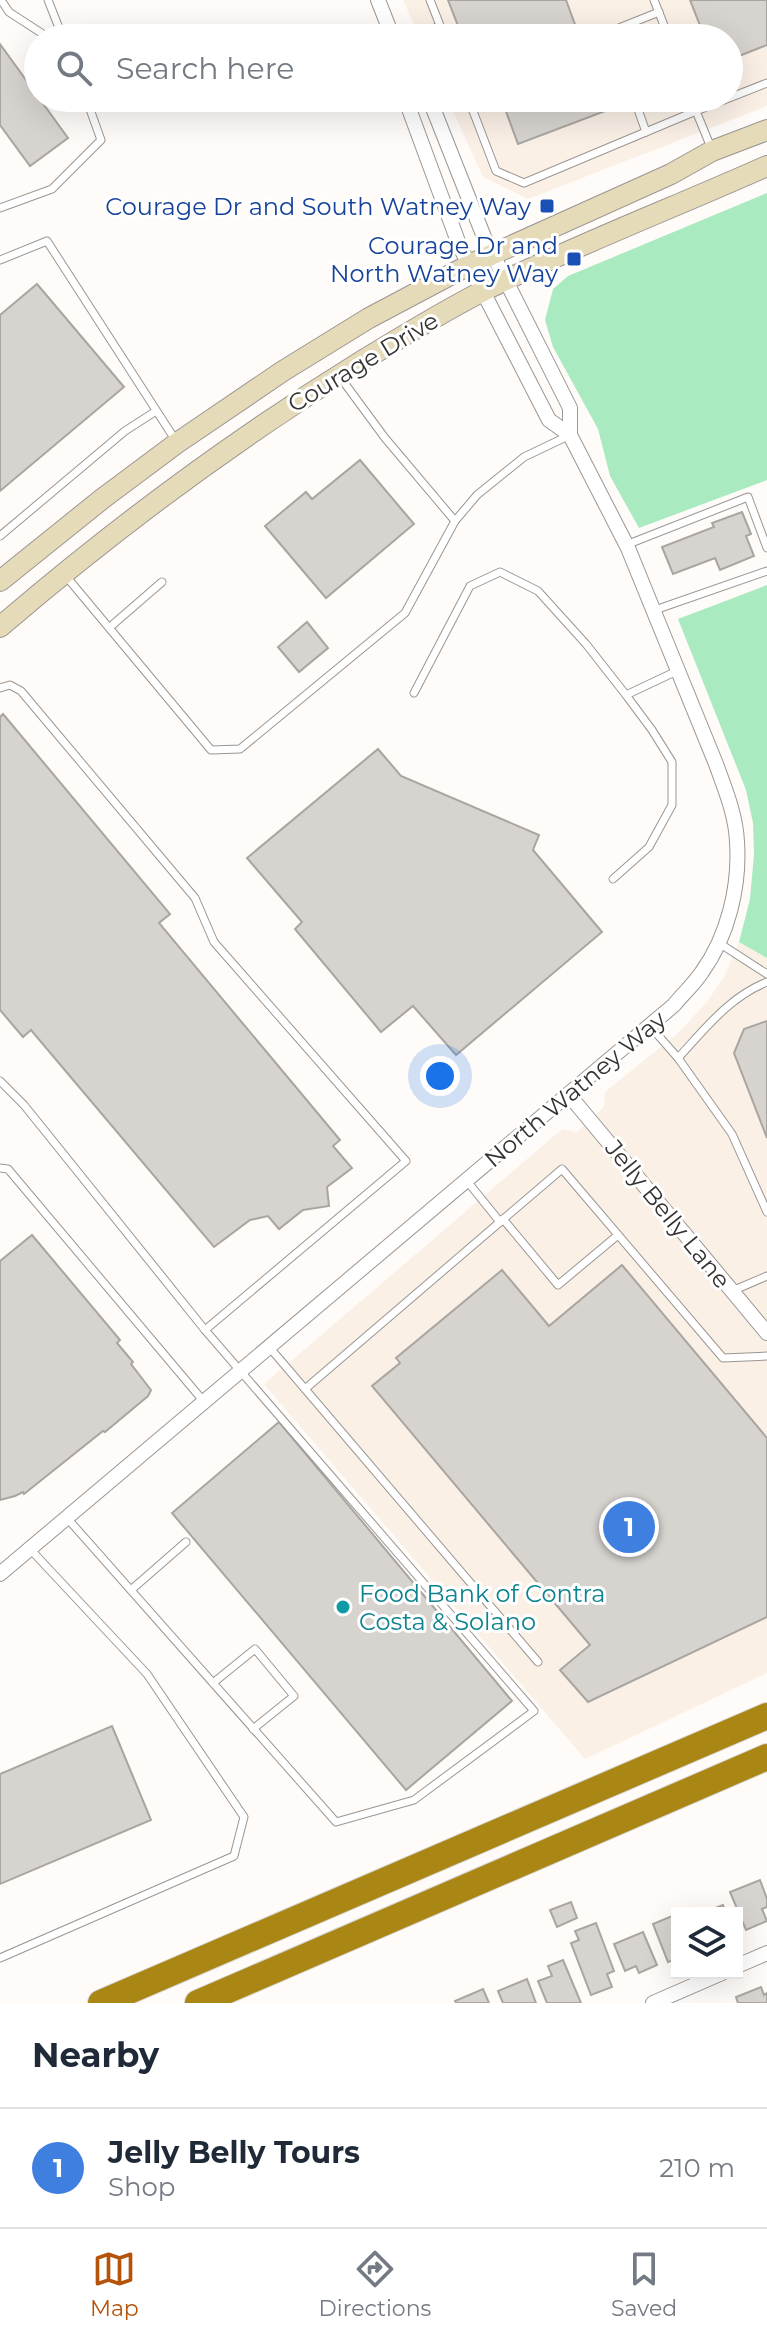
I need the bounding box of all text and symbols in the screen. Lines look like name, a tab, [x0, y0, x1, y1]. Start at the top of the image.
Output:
search box	[24, 24, 743, 112]
icon: search	[52, 46, 96, 90]
text: Search here	[116, 50, 294, 87]
place label: Courage Dr and South Watney Way	[105, 192, 531, 221]
marker: Courage Dr and South Watney Way	[538, 197, 556, 215]
place label: Courage Dr and North Watney Way	[330, 231, 558, 288]
marker: Courage Dr and North Watney Way	[565, 250, 583, 268]
street label: Courage Drive	[282, 306, 444, 418]
street label: North Watney Way	[478, 1005, 672, 1173]
your location	[420, 1056, 460, 1096]
street label: Jelly Belly Lane	[599, 1133, 737, 1294]
pin: 1	[603, 1497, 655, 1557]
place label: Food Bank of Contra Costa & Solano	[359, 1579, 605, 1636]
marker: Food Bank of Contra Costa & Solano	[334, 1598, 352, 1616]
map controls	[671, 1907, 743, 1979]
button: layers	[671, 1907, 743, 1979]
text: Nearby	[32, 2034, 159, 2076]
text: Jelly Belly Tours	[108, 2134, 360, 2171]
text: 1	[53, 2152, 63, 2184]
text: 210 m	[659, 2152, 735, 2184]
text: Shop	[108, 2171, 176, 2203]
tab: Map	[90, 2247, 139, 2322]
tab: Directions	[319, 2247, 431, 2322]
tab: Saved	[611, 2247, 677, 2322]

